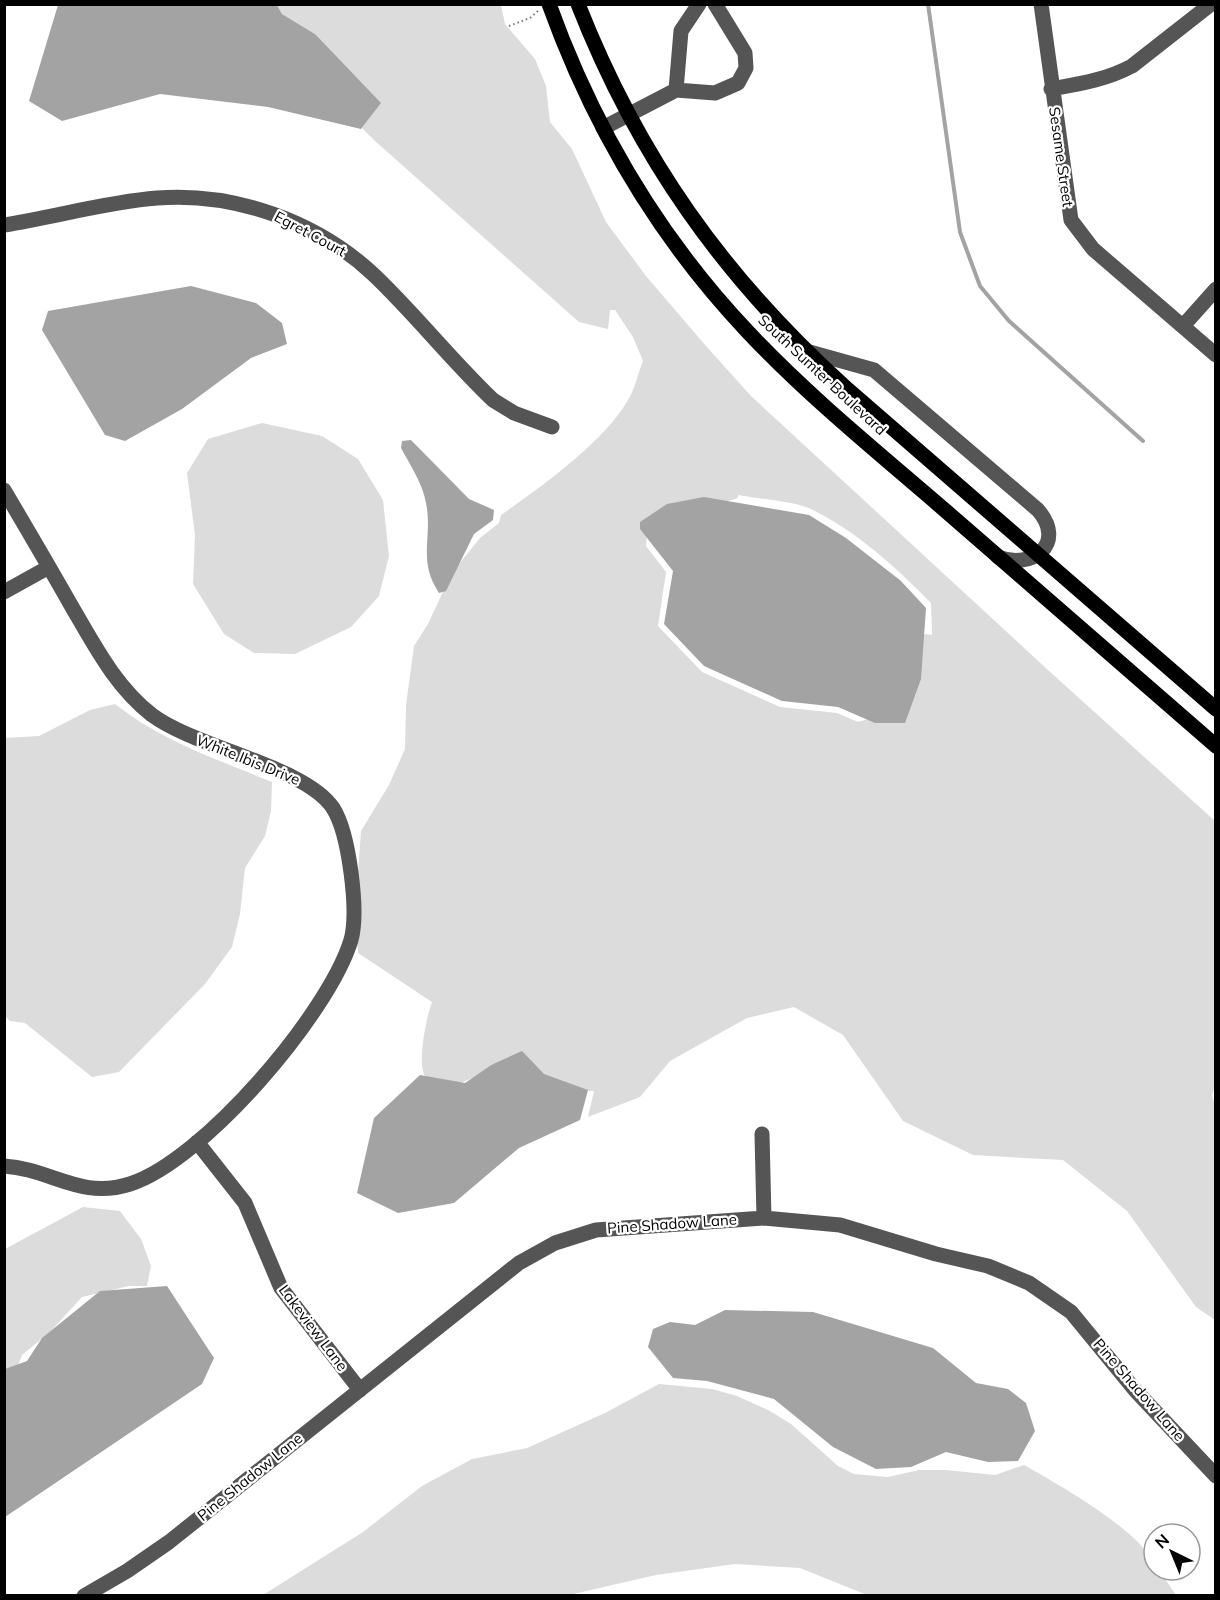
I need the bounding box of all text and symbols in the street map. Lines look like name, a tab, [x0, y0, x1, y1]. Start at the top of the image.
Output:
street label: Sesame Street	[1045, 106, 1078, 208]
street label: Egret Court	[271, 207, 349, 260]
street label: South Sumter Boulevard	[754, 310, 890, 439]
street label: White Ibis Drive	[193, 730, 303, 789]
street label: Pine Shadow Lane	[607, 1209, 737, 1238]
street label: Lakeview Lane	[275, 1281, 352, 1375]
street label: Pine Shadow Lane	[1090, 1334, 1189, 1445]
street label: Pine Shadow Lane	[193, 1428, 306, 1525]
north arrow	[1142, 1522, 1202, 1582]
text: N	[1151, 1530, 1173, 1552]

